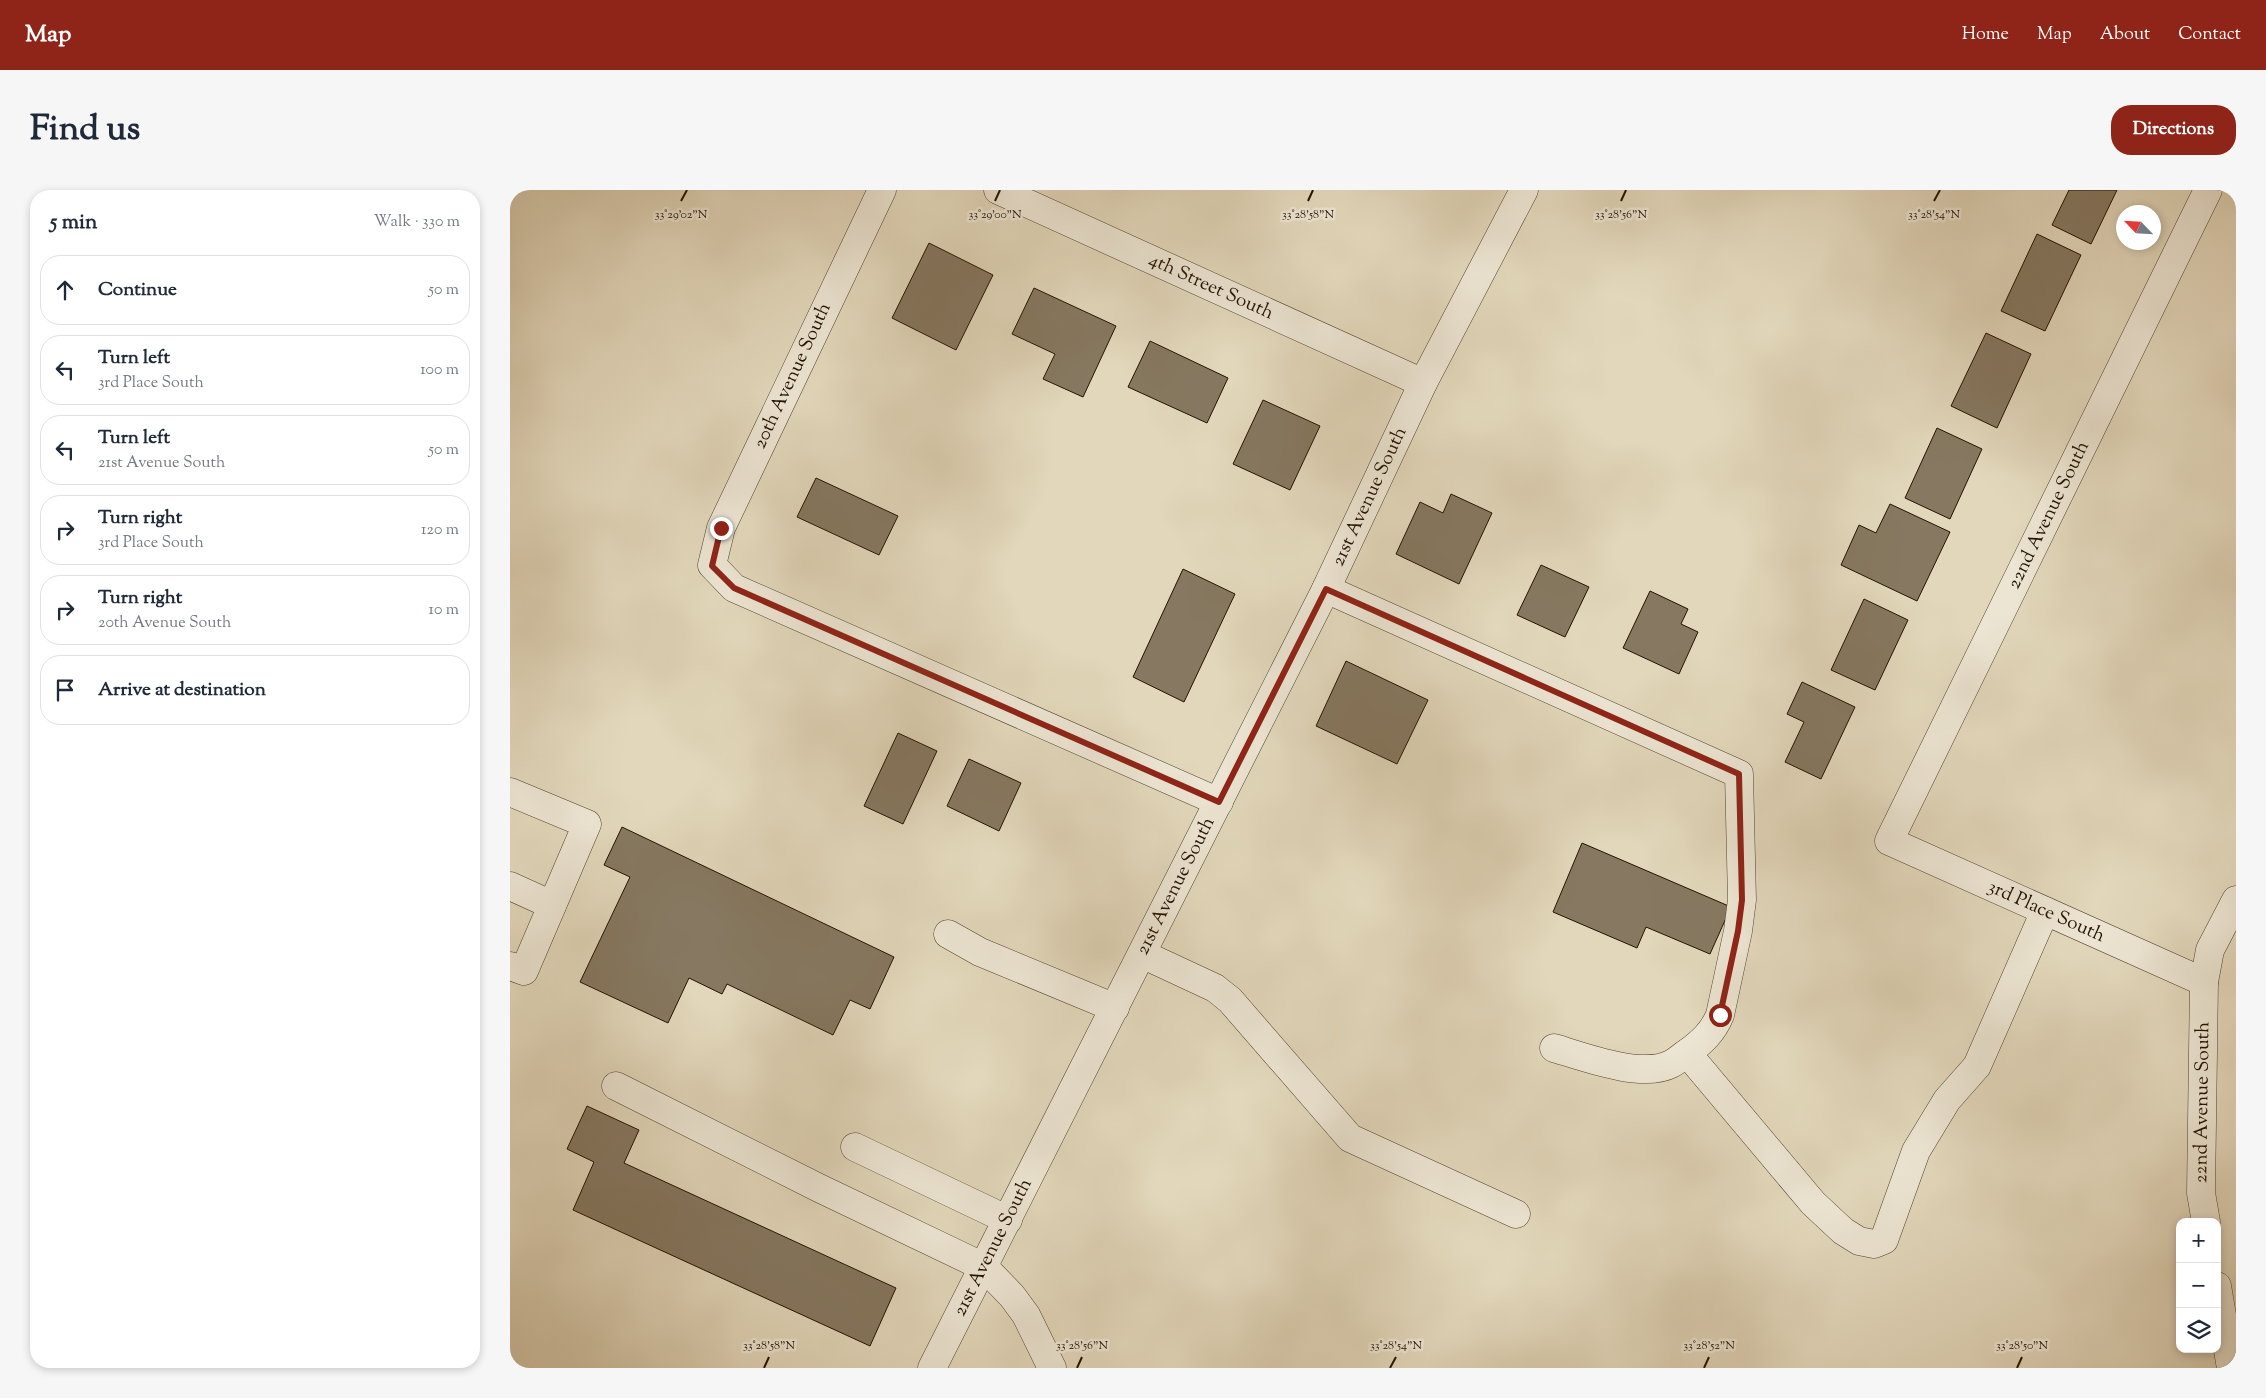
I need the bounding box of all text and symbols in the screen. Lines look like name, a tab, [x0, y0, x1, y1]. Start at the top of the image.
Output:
text: Map	[25, 18, 71, 52]
text: Home	[1962, 22, 2009, 48]
text: Map	[2037, 22, 2072, 48]
text: About	[2100, 22, 2150, 48]
text: Contact	[2178, 22, 2241, 48]
text: Find us	[30, 105, 140, 156]
button: Directions	[2111, 105, 2236, 155]
north arrow	[2116, 205, 2161, 250]
text: 33°29'02"N	[655, 206, 708, 224]
text: 33°29'00"N	[968, 206, 1022, 224]
text: 33°28'58"N	[1282, 206, 1335, 224]
text: 33°28'56"N	[1595, 206, 1647, 224]
text: 33°28'54"N	[1908, 206, 1960, 224]
text: 5 min	[50, 208, 97, 238]
text: Walk · 330 m	[374, 211, 460, 234]
street label: 4th Street South	[1144, 247, 1278, 327]
icon: ahead	[51, 276, 79, 304]
text: Continue	[98, 277, 177, 304]
text: 50 m	[428, 279, 459, 302]
street label: 20th Avenue South	[747, 299, 839, 453]
text: Turn left	[98, 345, 170, 372]
icon: left	[51, 356, 79, 384]
text: 100 m	[420, 359, 459, 382]
text: 3rd Place South	[98, 372, 204, 395]
street label: 21st Avenue South	[1325, 422, 1414, 571]
text: Turn left	[98, 425, 170, 452]
icon: left	[51, 436, 79, 464]
street label: 22nd Avenue South	[2001, 437, 2096, 594]
text: 50 m	[428, 439, 459, 462]
text: 21st Avenue South	[98, 452, 225, 475]
text: Turn right	[98, 505, 182, 532]
icon: right	[51, 516, 79, 544]
route end	[710, 517, 733, 540]
text: 120 m	[421, 519, 459, 542]
text: 3rd Place South	[98, 532, 204, 555]
text: Turn right	[98, 585, 182, 612]
icon: right	[51, 596, 79, 624]
text: 10 m	[429, 599, 459, 622]
text: 20th Avenue South	[98, 612, 231, 635]
icon: arrive	[51, 676, 79, 704]
text: Arrive at destination	[98, 677, 266, 704]
street label: 21st Avenue South	[1130, 813, 1222, 960]
street label: 3rd Place South	[1983, 874, 2109, 950]
route start	[1709, 1004, 1732, 1027]
street label: 22nd Avenue South	[2188, 1021, 2217, 1183]
street label: 21st Avenue South	[947, 1174, 1039, 1321]
map controls	[2176, 1218, 2221, 1353]
button: +	[2176, 1218, 2221, 1263]
button: −	[2176, 1263, 2221, 1308]
button: layers	[2176, 1308, 2221, 1353]
text: 33°28'58"N	[743, 1337, 796, 1355]
text: 33°28'56"N	[1056, 1337, 1108, 1355]
text: 33°28'54"N	[1370, 1337, 1422, 1355]
text: 33°28'52"N	[1683, 1337, 1735, 1355]
text: 33°28'50"N	[1996, 1337, 2049, 1355]

